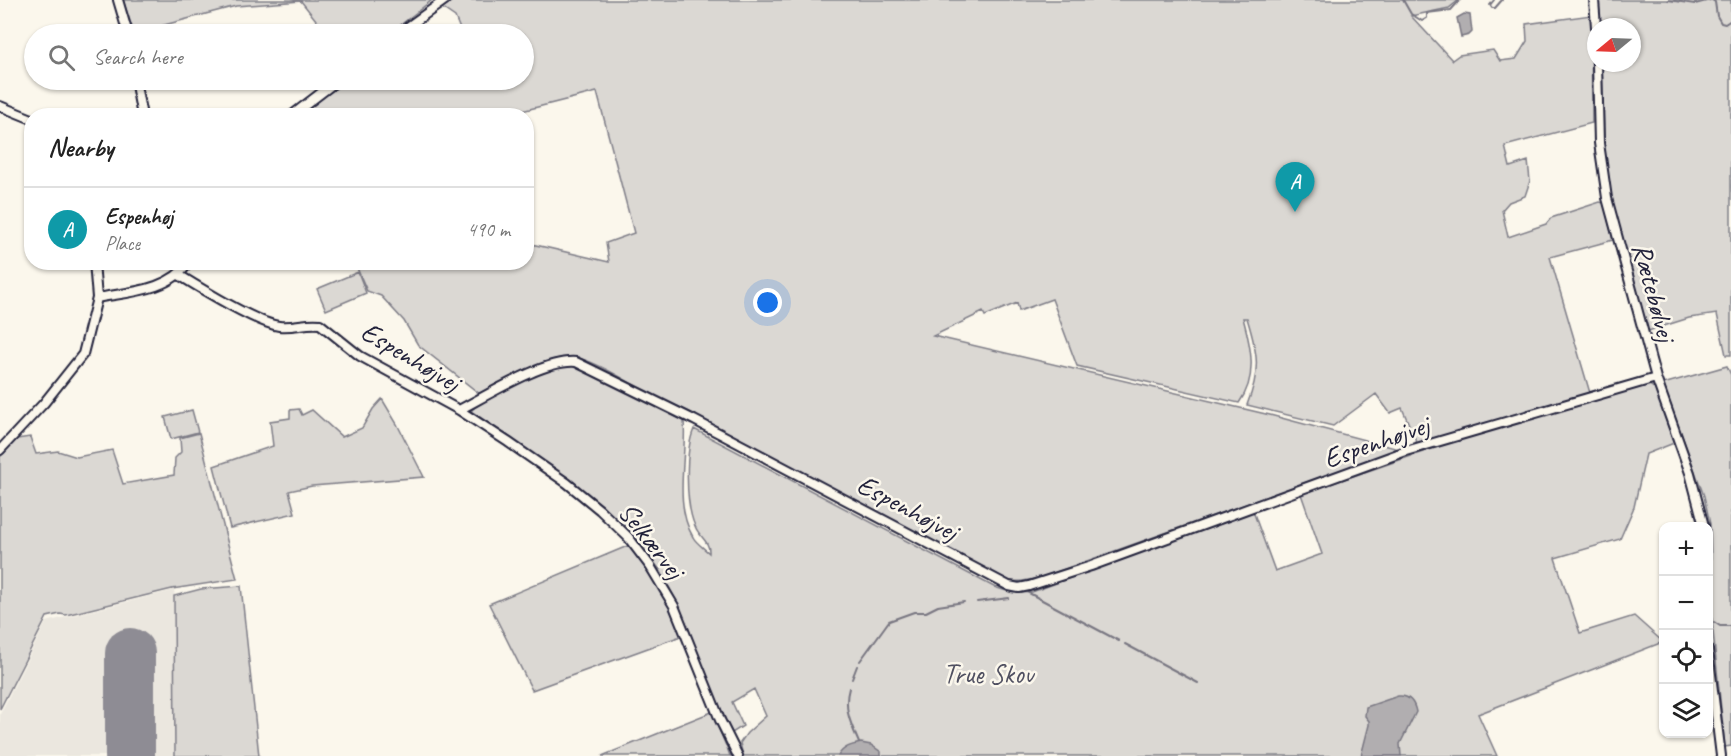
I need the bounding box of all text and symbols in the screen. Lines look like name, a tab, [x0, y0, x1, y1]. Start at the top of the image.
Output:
north arrow	[1587, 18, 1641, 72]
search box	[24, 24, 534, 90]
icon: search	[45, 41, 78, 74]
text: Search here	[93, 43, 183, 71]
text: Nearby	[48, 131, 113, 164]
pin: A	[1276, 162, 1314, 212]
text: Espenhøj	[105, 203, 173, 231]
text: A	[62, 217, 73, 242]
text: 490 m	[467, 217, 510, 242]
text: Place	[105, 231, 140, 256]
street label: Rætebølvej	[1625, 239, 1685, 348]
your location	[753, 288, 782, 317]
street label: Espenhøjvej	[355, 313, 469, 401]
street label: Espenhøjvej	[1319, 406, 1437, 476]
street label: Espenhøjvej	[851, 466, 967, 550]
street label: Selkærvej	[611, 495, 694, 588]
map controls	[1659, 522, 1713, 738]
button: +	[1659, 522, 1713, 576]
button: −	[1659, 576, 1713, 630]
button: locate	[1659, 630, 1713, 684]
park label: True Skov	[943, 656, 1036, 691]
button: layers	[1659, 684, 1713, 738]

